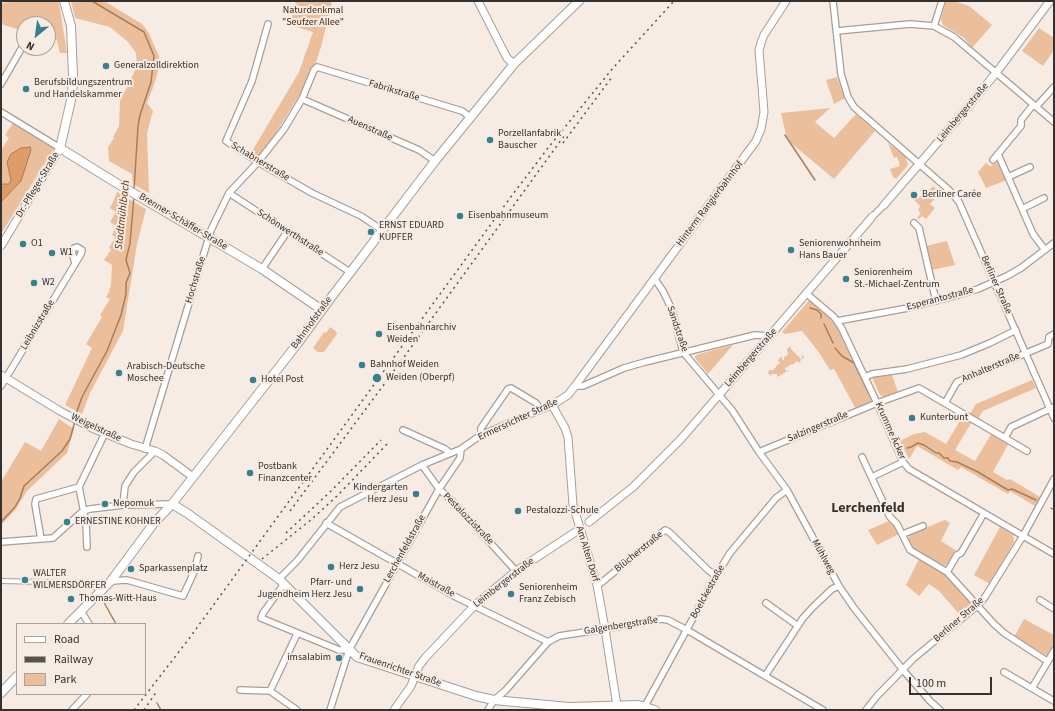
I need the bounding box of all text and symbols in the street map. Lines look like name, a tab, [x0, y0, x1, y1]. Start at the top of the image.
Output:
park label: Naturdenkmal "Seufzer Allee"	[282, 5, 344, 28]
north arrow	[16, 16, 56, 56]
text: N	[24, 38, 37, 54]
place label: Generalzolldirektion	[114, 60, 199, 72]
marker: Generalzolldirektion	[101, 61, 111, 71]
place label: Berufsbildungszentrum und Handelskammer	[34, 77, 132, 100]
street label: Fabrikstraße	[367, 78, 421, 104]
street label: Leimbergerstraße	[935, 81, 991, 145]
marker: Berufsbildungszentrum und Handelskammer	[21, 84, 31, 94]
street label: Auenstraße	[346, 114, 394, 144]
place label: Porzellanfabrik Bauscher	[498, 128, 561, 152]
marker: Porzellanfabrik Bauscher	[485, 135, 495, 145]
street label: Schabnerstraße	[229, 140, 291, 184]
street label: Dr.-Pfleger-Straße	[14, 150, 62, 220]
street label: Hinterm Rangierbahnhof	[674, 159, 746, 249]
water label: Stadtmühlbach	[113, 180, 133, 250]
place label: Berliner Carée	[922, 189, 981, 201]
marker: Berliner Carée	[909, 190, 919, 200]
street label: Brenner-Schäffer-Straße	[137, 191, 229, 253]
street label: Schönwerthstraße	[254, 207, 326, 259]
place label: Eisenbahnmuseum	[468, 210, 548, 222]
marker: Eisenbahnmuseum	[455, 211, 465, 221]
place label: ERNST EDUARD KUPFER	[379, 220, 444, 244]
marker: ERNST EDUARD KUPFER	[366, 227, 376, 237]
place label: O1	[31, 238, 43, 250]
place label: Seniorenwohnheim Hans Bauer	[799, 238, 881, 262]
marker: O1	[18, 239, 28, 249]
marker: Seniorenwohnheim Hans Bauer	[786, 245, 796, 255]
place label: W1	[60, 247, 73, 259]
marker: W1	[47, 248, 57, 258]
street label: Berliner Straße	[978, 254, 1014, 316]
street label: Hochstraße	[183, 255, 209, 305]
place label: Seniorenheim St.-Michael-Zentrum	[854, 267, 940, 290]
marker: Seniorenheim St.-Michael-Zentrum	[841, 274, 851, 284]
place label: W2	[42, 277, 55, 289]
marker: W2	[29, 278, 39, 288]
street label: Esperantostraße	[905, 284, 975, 314]
street label: Bahnhofstraße	[289, 294, 335, 352]
street label: Leibnizstraße	[18, 298, 58, 352]
street label: Sandstraße	[664, 304, 690, 354]
place label: Eisenbahnarchiv Weiden	[387, 322, 456, 346]
street label: Leimbergerstraße	[722, 326, 780, 390]
marker: Eisenbahnarchiv Weiden	[374, 329, 384, 339]
street label: Anhalterstraße	[960, 350, 1022, 386]
place label: Bahnhof Weiden	[370, 359, 439, 371]
marker: Bahnhof Weiden	[357, 360, 367, 370]
place label: Arabisch-Deutsche Moschee	[127, 361, 205, 384]
marker: Arabisch-Deutsche Moschee	[114, 368, 124, 378]
marker: Weiden (Oberpf)	[371, 372, 383, 384]
place label: Weiden (Oberpf)	[386, 372, 455, 384]
place label: Hotel Post	[261, 374, 304, 386]
marker: Hotel Post	[248, 375, 258, 385]
street label: Ermersrichter Straße	[476, 396, 560, 444]
street label: Krumme Äcker	[872, 400, 908, 462]
street label: Salzingerstraße	[786, 409, 850, 445]
street label: Weigelstraße	[69, 411, 123, 445]
place label: Kunterbunt	[920, 412, 968, 424]
marker: Kunterbunt	[907, 413, 917, 423]
place label: Postbank Finanzcenter	[258, 461, 312, 484]
marker: Postbank Finanzcenter	[245, 468, 255, 478]
place label: Kindergarten Herz Jesu	[353, 482, 408, 506]
marker: Kindergarten Herz Jesu	[411, 489, 421, 499]
street label: Pestalozzistraße	[440, 490, 496, 548]
place label: Nepomuk	[113, 498, 154, 510]
marker: Nepomuk	[100, 499, 110, 509]
district label: Lerchenfeld	[831, 501, 905, 517]
place label: Pestalozzi-Schule	[526, 505, 599, 517]
marker: Pestalozzi-Schule	[513, 506, 523, 516]
street label: Lerchenfeldstraße	[381, 513, 429, 585]
place label: ERNESTINE KOHNER	[75, 516, 161, 528]
marker: ERNESTINE KOHNER	[62, 517, 72, 527]
street label: Am Alten Dorf	[573, 525, 601, 583]
street label: Blücherstraße	[612, 529, 666, 575]
street label: Mühlweg	[809, 538, 837, 576]
street label: Leimbergerstraße	[471, 556, 537, 610]
place label: Herz Jesu	[339, 561, 380, 573]
marker: Herz Jesu	[326, 562, 336, 572]
place label: Sparkassenplatz	[139, 563, 208, 575]
street label: Boelckestraße	[688, 563, 728, 621]
marker: Sparkassenplatz	[126, 564, 136, 574]
place label: WALTER WILMERSDÖRFER	[33, 568, 106, 592]
street label: Maistraße	[415, 570, 457, 600]
marker: WALTER WILMERSDÖRFER	[20, 575, 30, 585]
place label: Pfarr- und Jugendheim Herz Jesu	[257, 577, 352, 600]
place label: Seniorenheim Franz Zebisch	[519, 582, 578, 606]
marker: Pfarr- und Jugendheim Herz Jesu	[355, 584, 365, 594]
marker: Seniorenheim Franz Zebisch	[506, 589, 516, 599]
place label: Thomas-Witt-Haus	[79, 593, 157, 605]
marker: Thomas-Witt-Haus	[66, 594, 76, 604]
street label: Berliner Straße	[931, 595, 987, 645]
street label: Galgenbergstraße	[583, 614, 659, 638]
legend	[16, 623, 146, 695]
text: Road	[54, 631, 80, 648]
street label: Frauenrichter Straße	[357, 650, 443, 690]
text: Railway	[54, 651, 93, 668]
place label: imsalabim	[287, 652, 331, 664]
marker: imsalabim	[334, 653, 344, 663]
scale bar	[911, 669, 994, 695]
text: Park	[54, 671, 76, 688]
text: 100 m	[916, 675, 946, 692]

